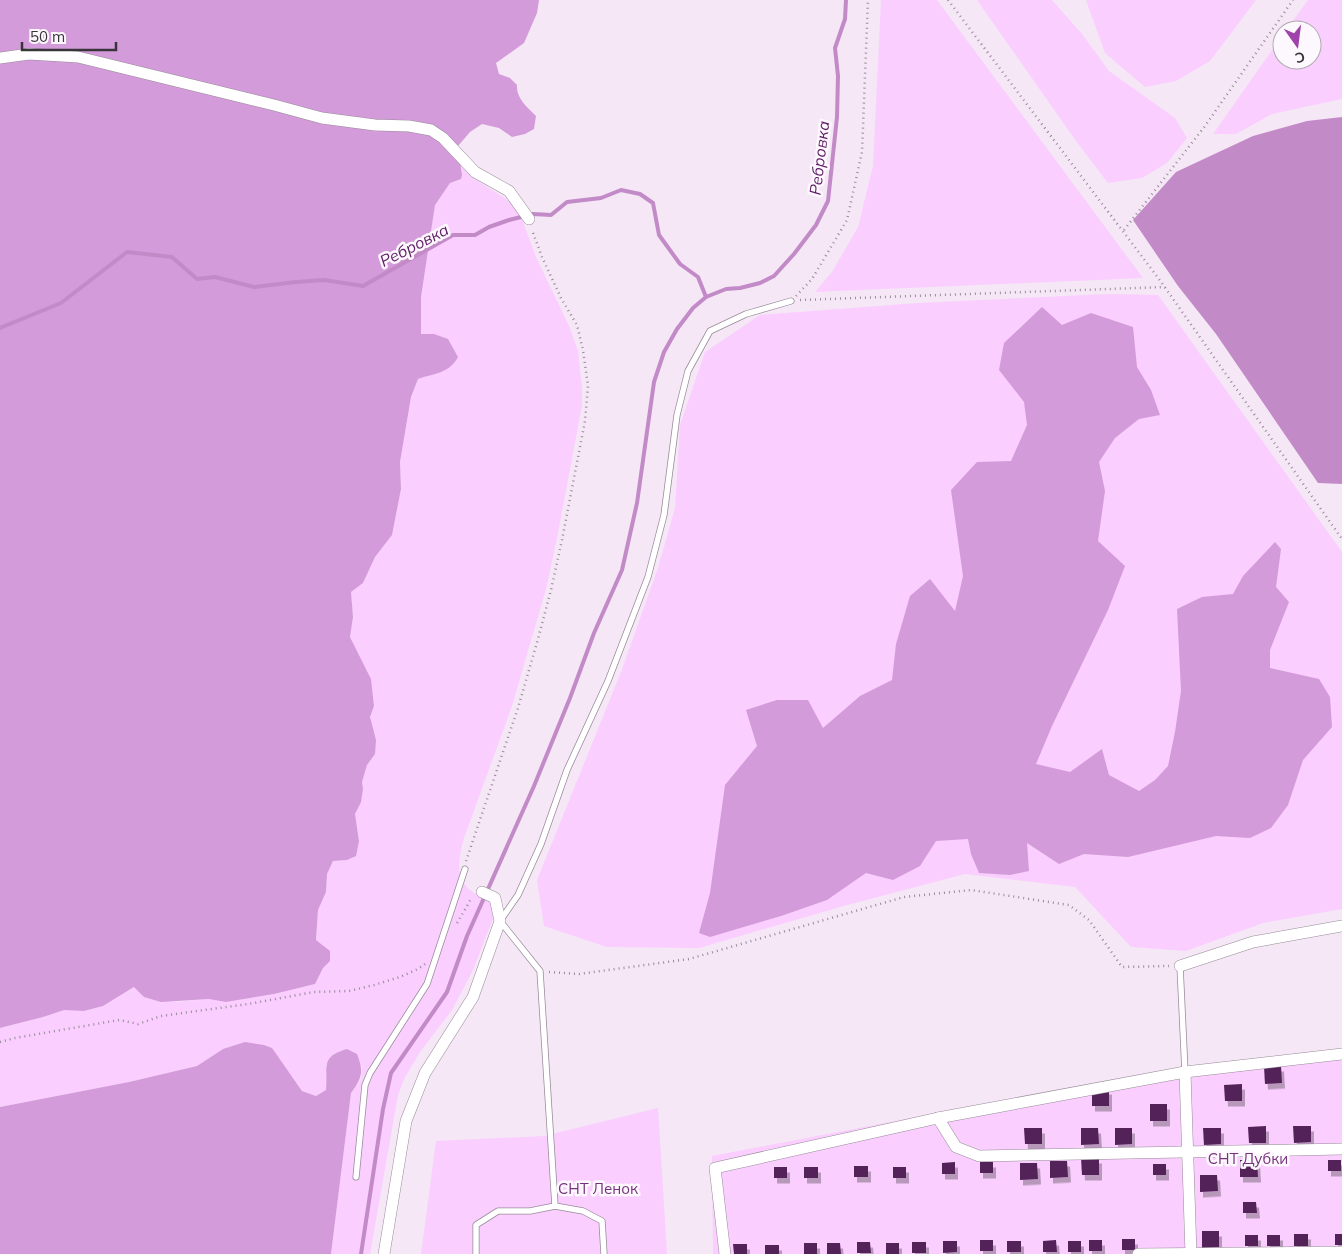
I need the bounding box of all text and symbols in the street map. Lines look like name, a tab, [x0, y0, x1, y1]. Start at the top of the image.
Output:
scale bar	[22, 20, 116, 52]
north arrow	[1272, 20, 1322, 70]
text: 50 m	[30, 27, 65, 46]
text: С	[1293, 48, 1307, 68]
water label: Ребровка	[805, 119, 834, 196]
water label: Ребровка	[376, 219, 452, 271]
park label: СНТ Дубки	[1208, 1149, 1288, 1168]
park label: СНТ Ленок	[558, 1179, 639, 1198]

